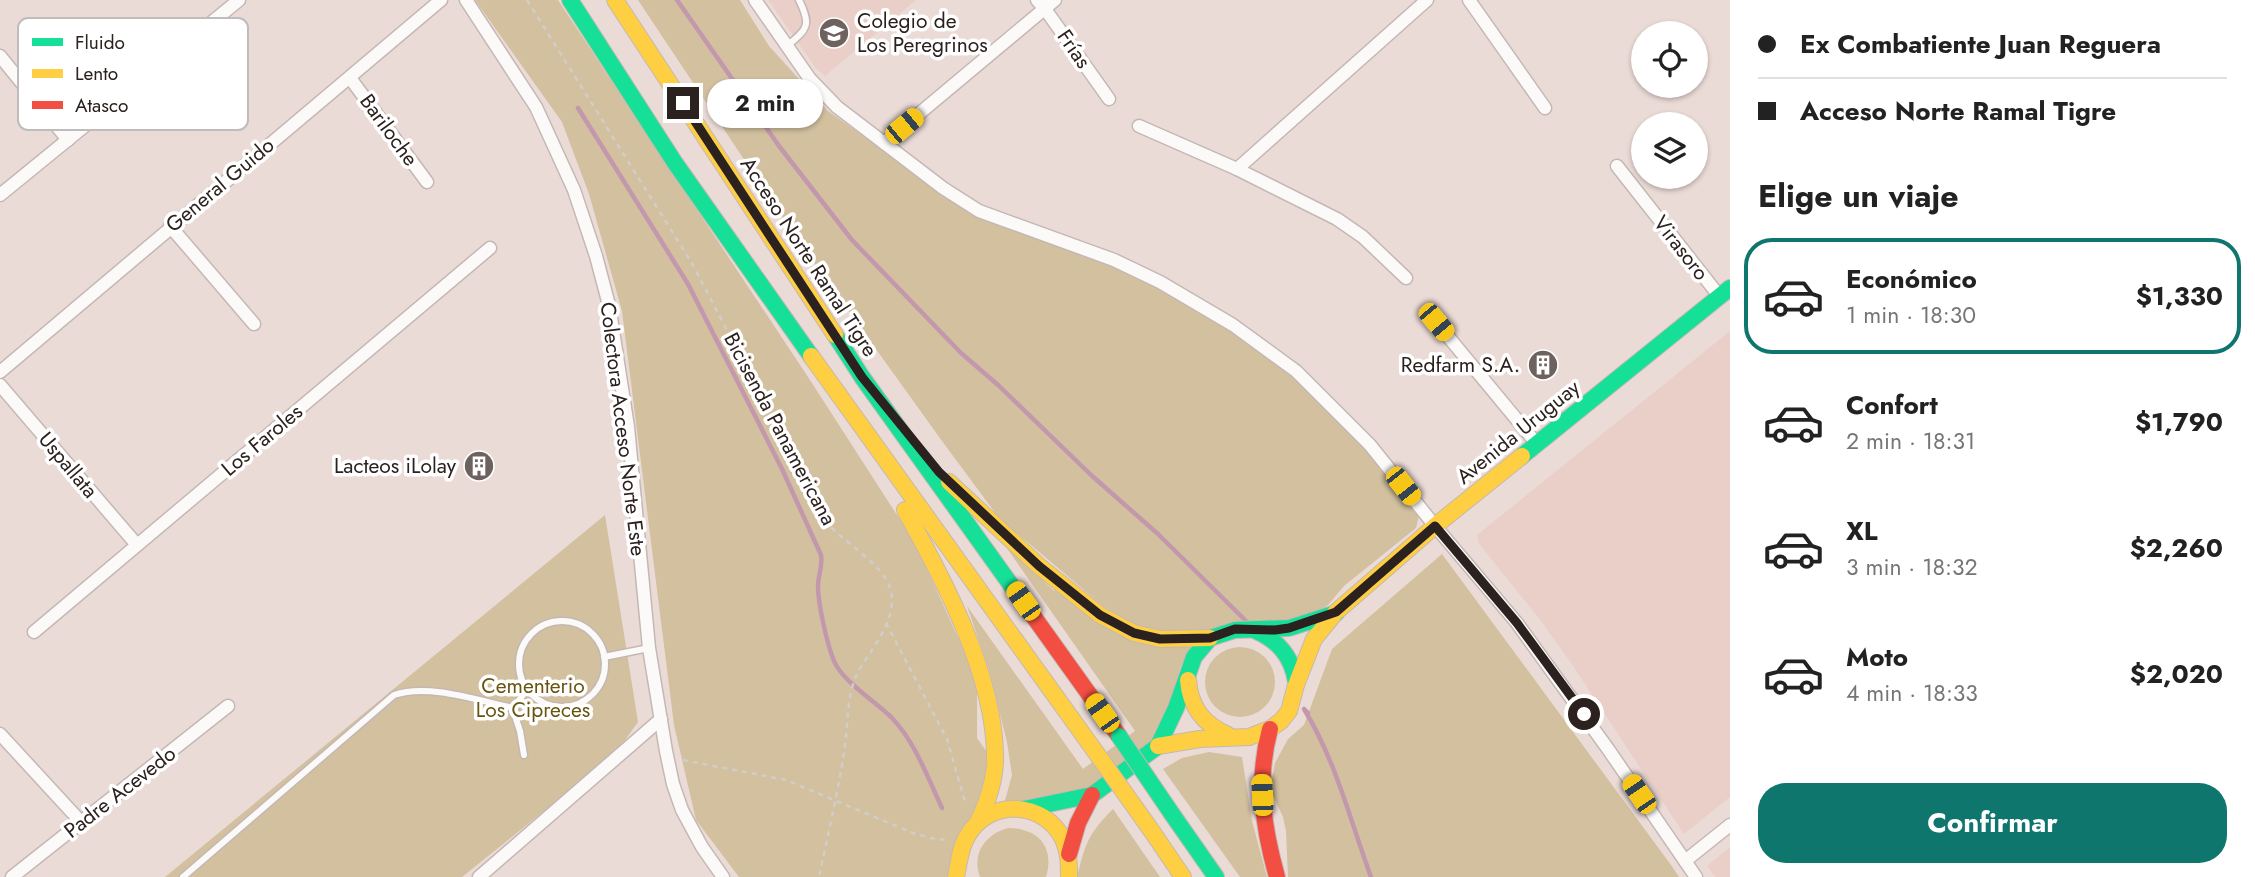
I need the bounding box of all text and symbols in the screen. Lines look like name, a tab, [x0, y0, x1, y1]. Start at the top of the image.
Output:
place label: Colegio de Los Peregrinos	[857, 6, 988, 60]
school or university icon: Colegio de Los Peregrinos	[817, 16, 851, 50]
legend	[18, 18, 248, 130]
map controls	[1631, 21, 1708, 189]
button: locate	[1631, 21, 1708, 98]
street label: Frías	[1050, 23, 1098, 75]
text: Ex Combatiente Juan Reguera	[1800, 25, 2161, 63]
text: Fluido	[75, 29, 125, 56]
text: Lento	[75, 60, 118, 87]
callout: 2 min	[708, 78, 823, 128]
text: 2 min	[735, 86, 795, 120]
route end	[667, 87, 699, 119]
street label: Bariloche	[353, 88, 426, 172]
text: Atasco	[75, 92, 128, 119]
text: Acceso Norte Ramal Tigre	[1800, 92, 2116, 130]
car	[882, 104, 927, 148]
button: layers	[1631, 112, 1708, 189]
street label: General Guido	[159, 131, 281, 239]
street label: Acceso Norte Ramal Tigre	[733, 151, 885, 363]
text: Elige un viaje	[1758, 173, 1959, 219]
street label: Virasoro	[1646, 209, 1716, 287]
text: Económico	[1846, 260, 1977, 298]
icon: car	[1762, 265, 1825, 328]
text: $1,330	[2136, 277, 2223, 315]
text: 1 min · 18:30	[1846, 298, 1976, 332]
car	[1415, 299, 1458, 345]
street label: Colectora Acceso Norte Este	[593, 300, 653, 558]
street label: Bicisenda Panamericana	[716, 327, 844, 531]
building icon: Redfarm S.A.	[1526, 348, 1560, 382]
place label: Redfarm S.A.	[1401, 350, 1520, 380]
street label: Avenida Uruguay	[1450, 372, 1587, 491]
text: Confort	[1846, 386, 1938, 424]
icon: car	[1762, 391, 1825, 454]
street label: Los Faroles	[215, 397, 309, 483]
text: $1,790	[2135, 403, 2223, 441]
text: 2 min · 18:31	[1846, 424, 1975, 458]
street label: Uspallata	[31, 425, 105, 505]
building icon: Lacteos iLolay	[462, 449, 496, 483]
place label: Lacteos iLolay	[334, 451, 457, 481]
car	[1382, 463, 1425, 509]
text: XL	[1846, 512, 1878, 550]
icon: car	[1762, 517, 1825, 580]
text: $2,260	[2130, 529, 2223, 567]
text: 3 min · 18:32	[1846, 550, 1978, 584]
car	[1003, 578, 1044, 624]
text: Moto	[1846, 638, 1908, 676]
icon: car	[1762, 643, 1825, 706]
text: $2,020	[2130, 655, 2223, 693]
park label: Cementerio Los Cipreces	[476, 671, 590, 725]
text: 4 min · 18:33	[1846, 676, 1978, 710]
car	[1082, 690, 1123, 736]
route start	[1568, 698, 1600, 730]
street label: Padre Acevedo	[58, 739, 182, 845]
car	[1619, 771, 1660, 817]
car	[1251, 773, 1274, 817]
button: Confirmar	[1758, 783, 2227, 863]

